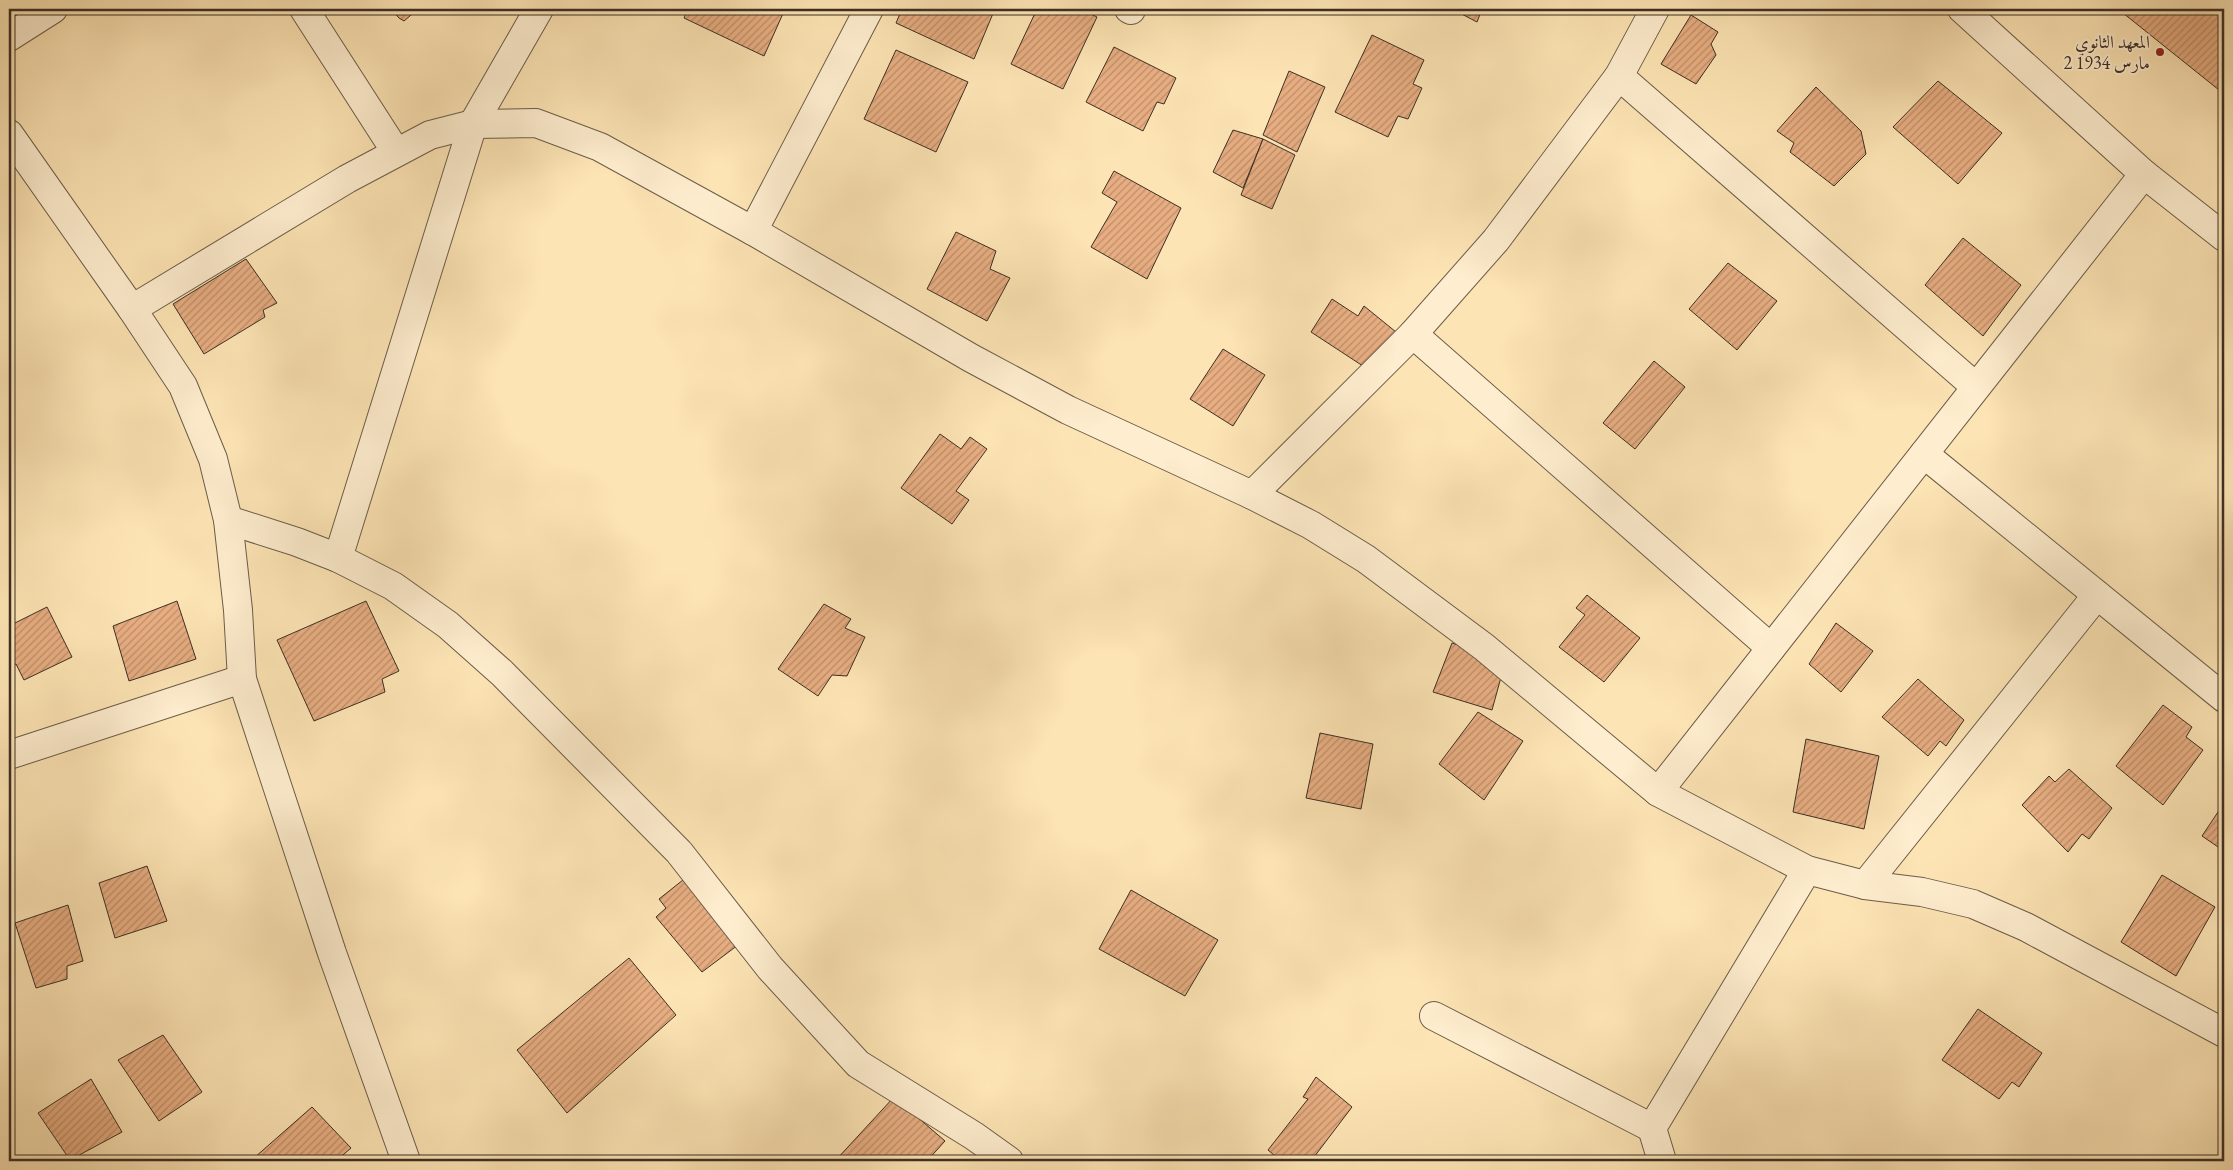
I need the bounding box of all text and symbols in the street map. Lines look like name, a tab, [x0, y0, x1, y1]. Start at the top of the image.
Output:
place label: المعهد الثانوي 2 مارس 1934	[2063, 30, 2150, 74]
marker: المعهد الثانوي 2 مارس 1934	[2154, 46, 2166, 58]

